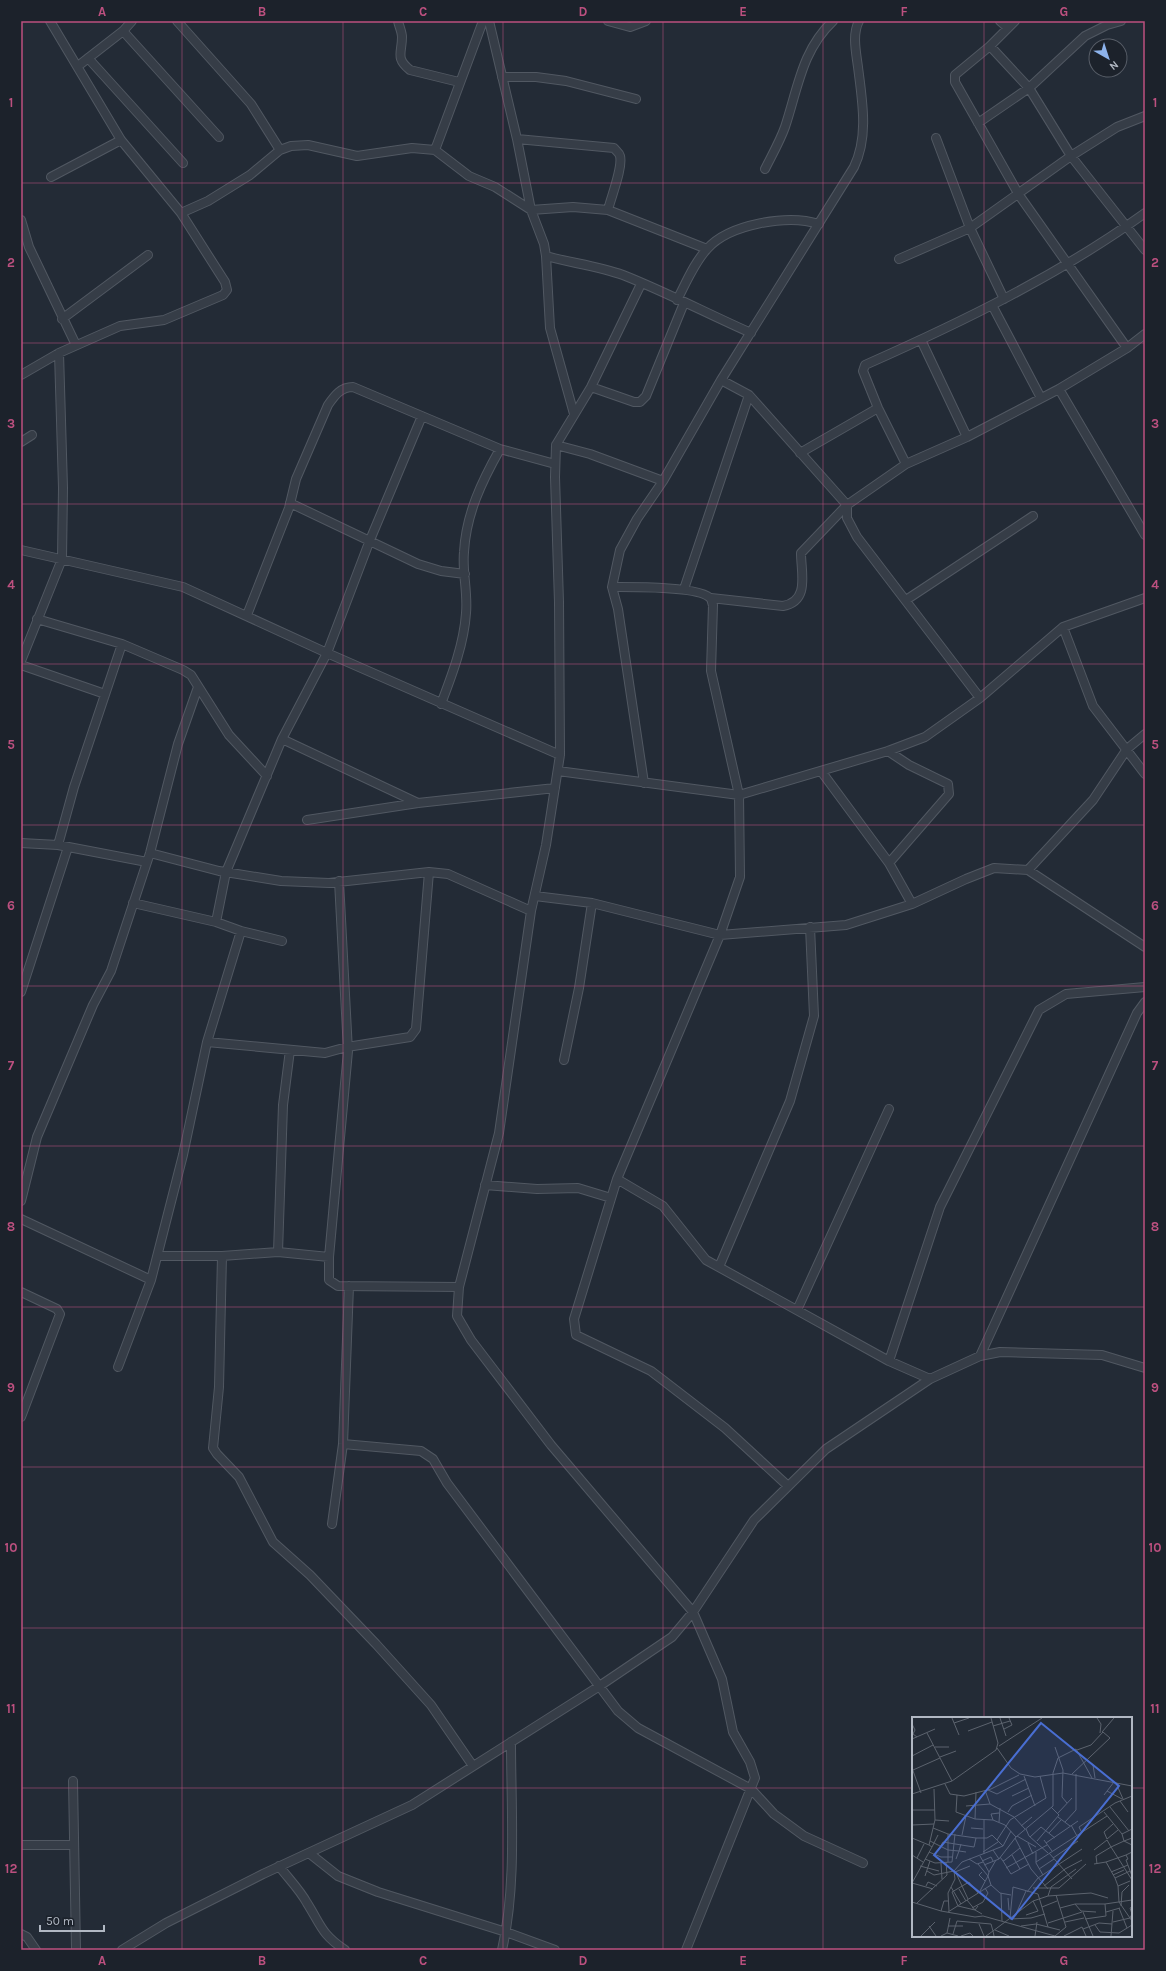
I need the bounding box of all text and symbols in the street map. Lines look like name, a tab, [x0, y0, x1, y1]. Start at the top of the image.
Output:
text: A	[98, 4, 106, 19]
text: B	[258, 4, 266, 19]
text: C	[419, 4, 427, 19]
text: D	[579, 4, 588, 19]
text: E	[739, 4, 747, 19]
text: F	[900, 4, 908, 19]
text: G	[1060, 4, 1068, 19]
north arrow	[1088, 38, 1128, 78]
text: N	[1107, 58, 1121, 73]
text: 1	[9, 95, 13, 110]
text: 1	[1153, 95, 1157, 110]
text: 2	[7, 255, 15, 270]
text: 2	[1151, 255, 1159, 270]
text: 3	[7, 416, 15, 431]
text: 3	[1151, 416, 1159, 431]
text: 4	[7, 577, 15, 592]
text: 4	[1151, 577, 1159, 592]
text: 5	[7, 737, 15, 752]
text: 5	[1151, 737, 1159, 752]
text: 6	[7, 898, 15, 913]
text: 6	[1151, 898, 1159, 913]
text: 7	[8, 1058, 15, 1073]
text: 7	[1152, 1058, 1159, 1073]
text: 8	[7, 1219, 15, 1234]
text: 8	[1151, 1219, 1159, 1234]
text: 9	[7, 1380, 15, 1395]
text: 9	[1151, 1380, 1159, 1395]
text: 10	[5, 1540, 17, 1555]
text: 10	[1149, 1540, 1161, 1555]
text: 11	[6, 1701, 16, 1716]
text: 11	[1150, 1701, 1160, 1716]
inset map	[912, 1717, 1132, 1937]
text: 12	[5, 1861, 17, 1876]
text: 12	[1149, 1861, 1161, 1876]
scale bar	[40, 1907, 104, 1933]
text: 50 m	[46, 1914, 74, 1928]
text: A	[98, 1953, 106, 1968]
text: B	[258, 1953, 266, 1968]
text: C	[419, 1953, 427, 1968]
text: D	[579, 1953, 588, 1968]
text: E	[739, 1953, 747, 1968]
text: F	[900, 1953, 908, 1968]
text: G	[1060, 1953, 1068, 1968]

